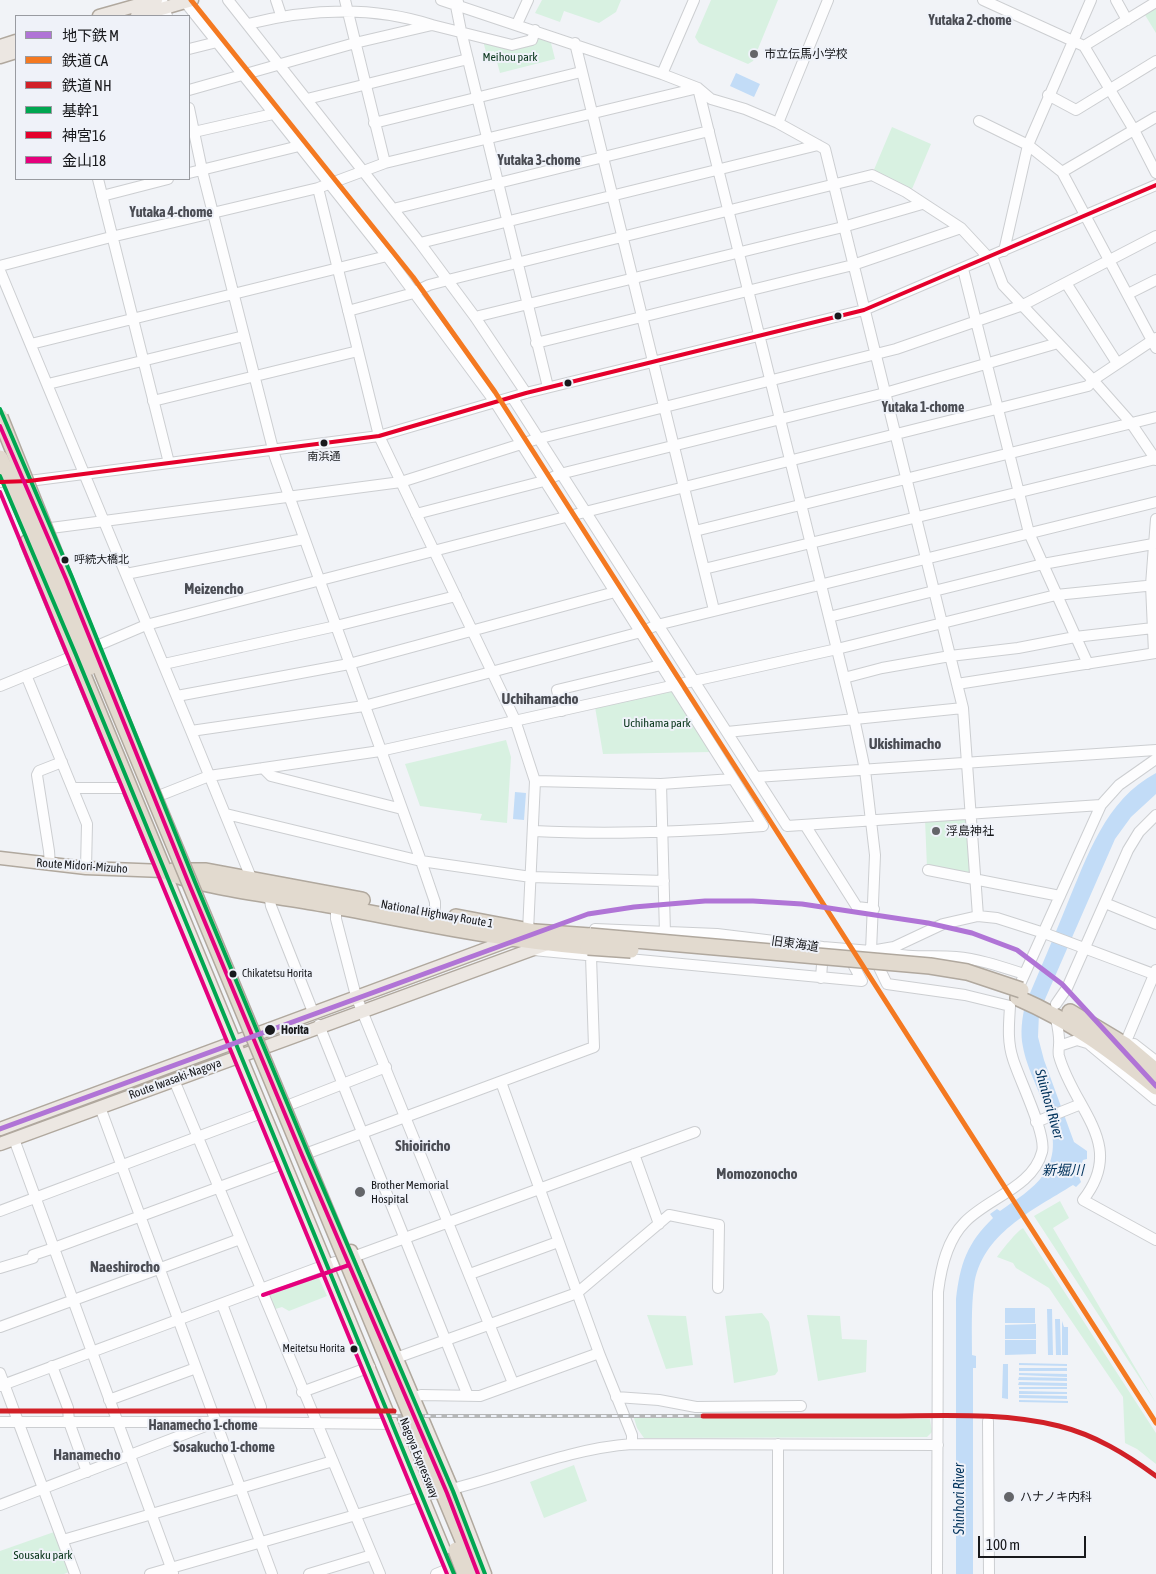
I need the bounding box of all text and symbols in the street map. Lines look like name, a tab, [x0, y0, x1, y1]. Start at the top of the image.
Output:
district label: Yutaka 2-chome	[928, 13, 1012, 29]
legend	[15, 15, 190, 180]
text: 地下鉄 M	[62, 27, 119, 44]
place label: 市立伝馬小学校	[764, 47, 848, 61]
marker: 市立伝馬小学校	[748, 48, 760, 60]
park label: Meihou park	[482, 50, 538, 64]
text: 鉄道 CA	[62, 52, 108, 69]
text: 鉄道 NH	[62, 77, 112, 94]
text: 基幹1	[62, 102, 99, 119]
text: 神宮16	[62, 127, 106, 144]
text: 金山18	[62, 152, 106, 169]
district label: Yutaka 3-chome	[497, 153, 581, 169]
district label: Yutaka 4-chome	[129, 205, 213, 221]
unlabelled marker	[833, 311, 843, 321]
unlabelled marker	[563, 378, 573, 388]
district label: Yutaka 1-chome	[882, 400, 964, 416]
marker: 南浜通	[319, 438, 329, 448]
place label: 南浜通	[308, 450, 340, 464]
place label: 呼続大橋北	[74, 553, 129, 567]
marker: 呼続大橋北	[60, 555, 70, 565]
district label: Meizencho	[184, 580, 244, 598]
district label: Uchihamacho	[501, 690, 579, 708]
park label: Uchihama park	[623, 716, 691, 730]
district label: Ukishimacho	[869, 735, 941, 753]
place label: 浮島神社	[946, 824, 994, 838]
marker: 浮島神社	[930, 825, 942, 837]
street label: Route Midori-Mizuho	[36, 856, 128, 876]
street label: National Highway Route 1	[380, 897, 494, 931]
street label: 旧東海道	[770, 934, 820, 954]
place label: Chikatetsu Horita	[242, 967, 312, 981]
marker: Chikatetsu Horita	[228, 969, 238, 979]
marker: Horita	[263, 1023, 277, 1037]
place label: Horita	[281, 1023, 309, 1037]
street label: Route Iwasaki-Nagoya	[127, 1056, 223, 1102]
water label: Shinhori River	[1031, 1067, 1067, 1141]
district label: Shioiricho	[395, 1137, 451, 1155]
water label: 新堀川	[1042, 1163, 1084, 1179]
district label: Momozonocho	[716, 1165, 798, 1183]
place label: Brother Memorial Hospital	[371, 1178, 449, 1206]
marker: Brother Memorial Hospital	[353, 1185, 367, 1199]
district label: Naeshirocho	[90, 1258, 160, 1276]
place label: Meitetsu Horita	[283, 1342, 345, 1356]
marker: Meitetsu Horita	[349, 1344, 359, 1354]
street label: Nagoya Expressway	[396, 1416, 442, 1500]
district label: Hanamecho 1-chome	[148, 1418, 258, 1434]
district label: Sosakucho 1-chome	[173, 1440, 275, 1456]
district label: Hanamecho	[53, 1446, 121, 1464]
water label: Shinhori River	[952, 1463, 968, 1535]
marker: ハナノキ内科	[1002, 1490, 1016, 1504]
place label: ハナノキ内科	[1020, 1490, 1092, 1504]
scale bar	[981, 1526, 1088, 1558]
text: 100 m	[986, 1536, 1020, 1553]
park label: Sousaku park	[13, 1548, 73, 1562]

